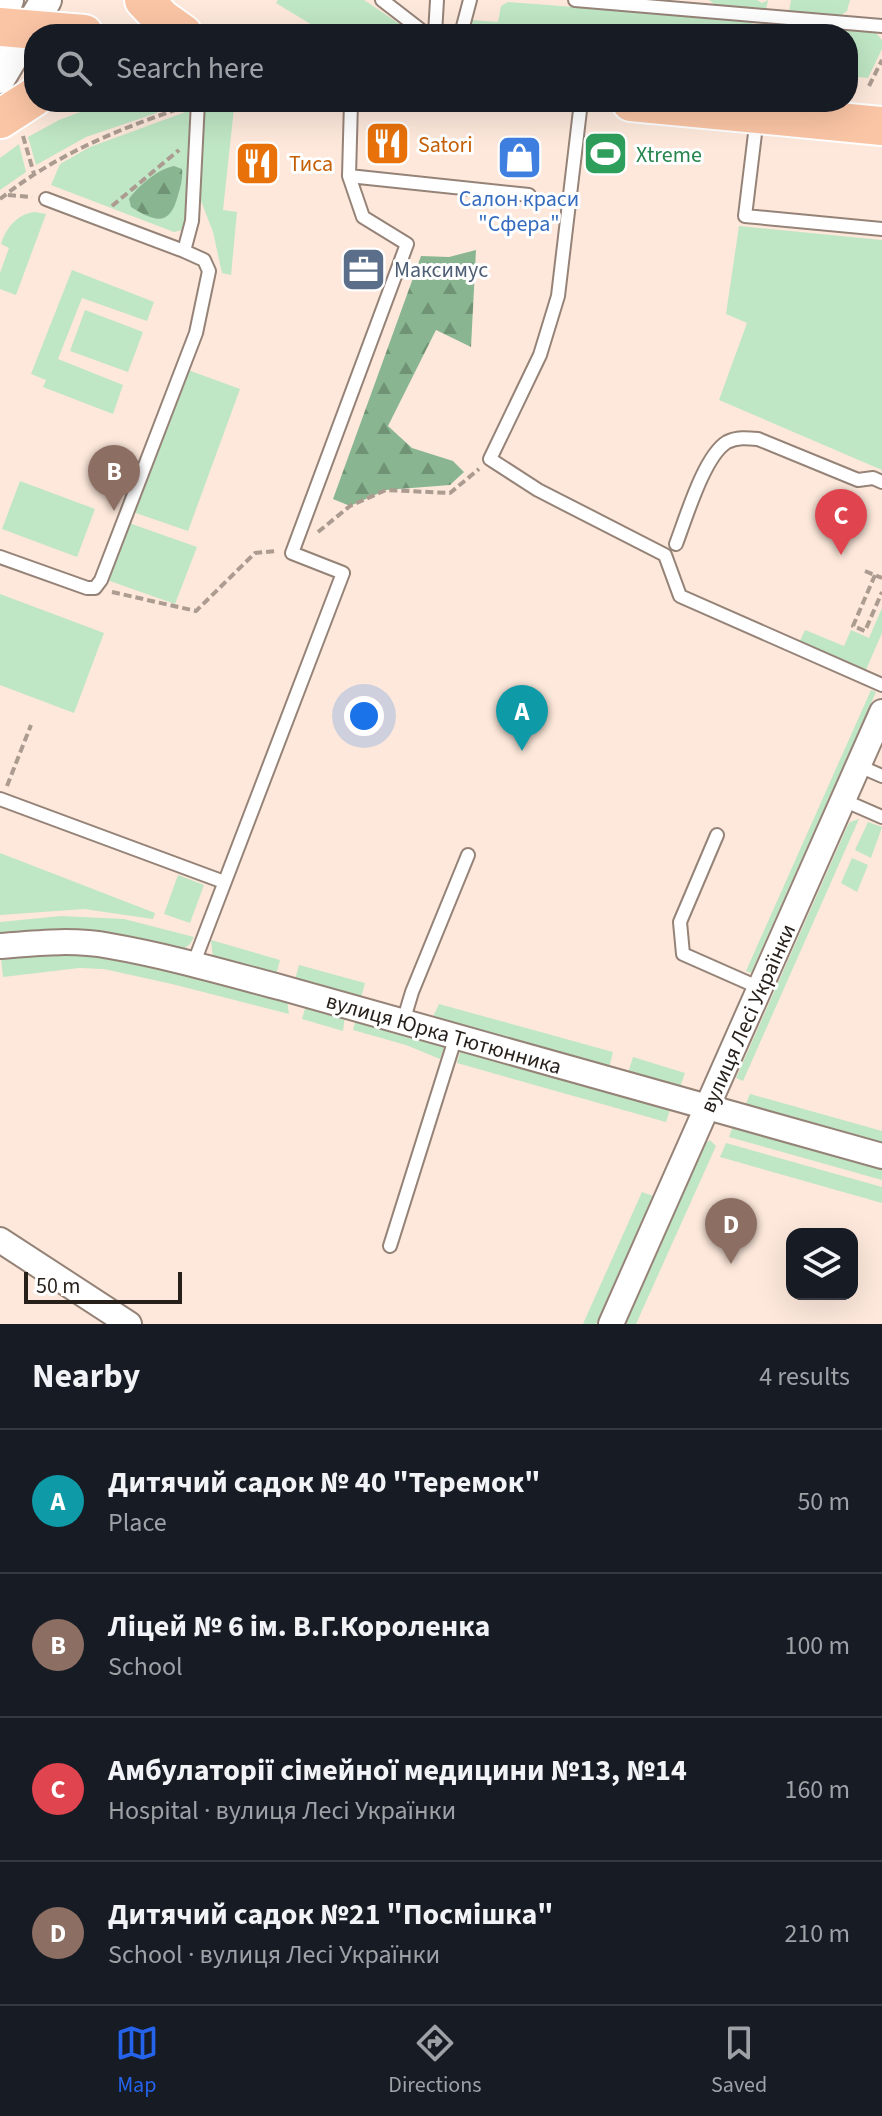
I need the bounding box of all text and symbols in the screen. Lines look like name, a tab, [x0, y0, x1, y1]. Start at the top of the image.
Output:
search box	[24, 24, 858, 112]
icon: search	[52, 46, 96, 90]
text: Search here	[116, 47, 264, 90]
restaurant icon: Satori	[363, 120, 411, 168]
place label: Satori	[418, 129, 473, 161]
sports icon: Xtreme	[581, 130, 629, 178]
shop icon: Салон краси "Сфера"	[495, 133, 543, 181]
restaurant icon: Тиса	[234, 139, 282, 187]
place label: Xtreme	[636, 139, 702, 171]
place label: Тиса	[289, 148, 333, 180]
place label: Салон краси "Сфера"	[459, 183, 579, 240]
office icon: Максимус	[339, 245, 387, 293]
place label: Максимус	[394, 254, 488, 286]
pin: B	[88, 445, 140, 511]
pin: C	[815, 489, 867, 555]
pin: A	[496, 685, 548, 751]
your location	[344, 696, 384, 736]
street label: вулиця Лесі Українки	[692, 919, 804, 1118]
street label: вулиця Юрка Тютюнника	[322, 985, 565, 1083]
pin: D	[705, 1198, 757, 1264]
map controls	[786, 1228, 858, 1300]
button: layers	[786, 1228, 858, 1300]
scale bar	[24, 1268, 182, 1304]
text: 50 m	[36, 1270, 81, 1302]
text: Nearby	[32, 1352, 140, 1401]
text: 4 results	[759, 1358, 850, 1395]
text: Дитячий садок № 40 "Теремок"	[108, 1461, 540, 1504]
text: A	[51, 1483, 65, 1520]
text: 50 m	[797, 1483, 850, 1520]
text: Place	[108, 1504, 167, 1541]
text: Ліцей № 6 ім. В.Г.Короленка	[108, 1605, 490, 1648]
text: B	[50, 1627, 66, 1664]
text: 100 m	[784, 1627, 850, 1664]
text: School	[108, 1648, 183, 1685]
text: Амбулаторії сімейної медицини №13, №14	[108, 1749, 687, 1792]
text: C	[50, 1771, 66, 1808]
text: 160 m	[784, 1771, 850, 1808]
text: Hospital · вулиця Лесі Українки	[108, 1792, 456, 1829]
text: Дитячий садок №21 "Посмішка"	[108, 1893, 553, 1936]
text: D	[50, 1915, 66, 1952]
text: 210 m	[784, 1915, 850, 1952]
text: School · вулиця Лесі Українки	[108, 1936, 440, 1973]
tab: Map	[115, 2021, 159, 2101]
tab: Directions	[388, 2021, 481, 2101]
tab: Saved	[711, 2021, 767, 2101]

